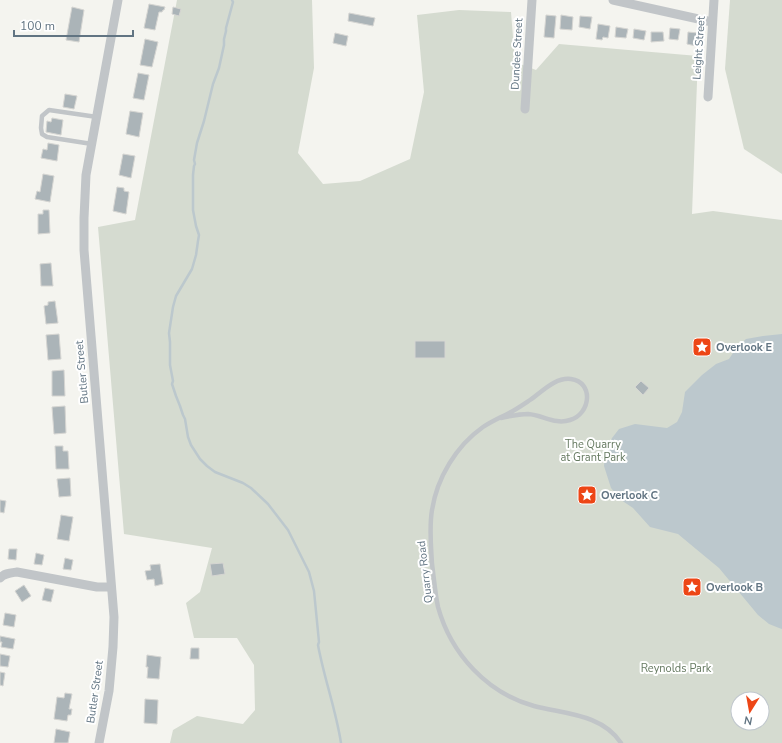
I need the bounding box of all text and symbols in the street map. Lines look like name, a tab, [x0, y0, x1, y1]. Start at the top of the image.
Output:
scale bar	[14, 12, 133, 38]
street label: Leight Street	[689, 16, 709, 80]
text: 100 m	[20, 18, 55, 34]
street label: Dundee Street	[508, 18, 526, 90]
place icon: Overlook E	[691, 336, 713, 358]
street label: Butler Street	[72, 340, 92, 404]
place label: Overlook E	[716, 340, 772, 355]
park label: The Quarry at Grant Park	[560, 437, 626, 465]
place icon: Overlook C	[576, 484, 598, 506]
place label: Overlook C	[601, 488, 659, 503]
street label: Quarry Road	[414, 540, 436, 604]
place icon: Overlook B	[681, 576, 703, 598]
place label: Overlook B	[706, 580, 763, 595]
street label: Butler Street	[83, 659, 107, 724]
park label: Reynolds Park	[641, 661, 712, 676]
north arrow	[730, 691, 770, 731]
text: N	[743, 712, 754, 728]

